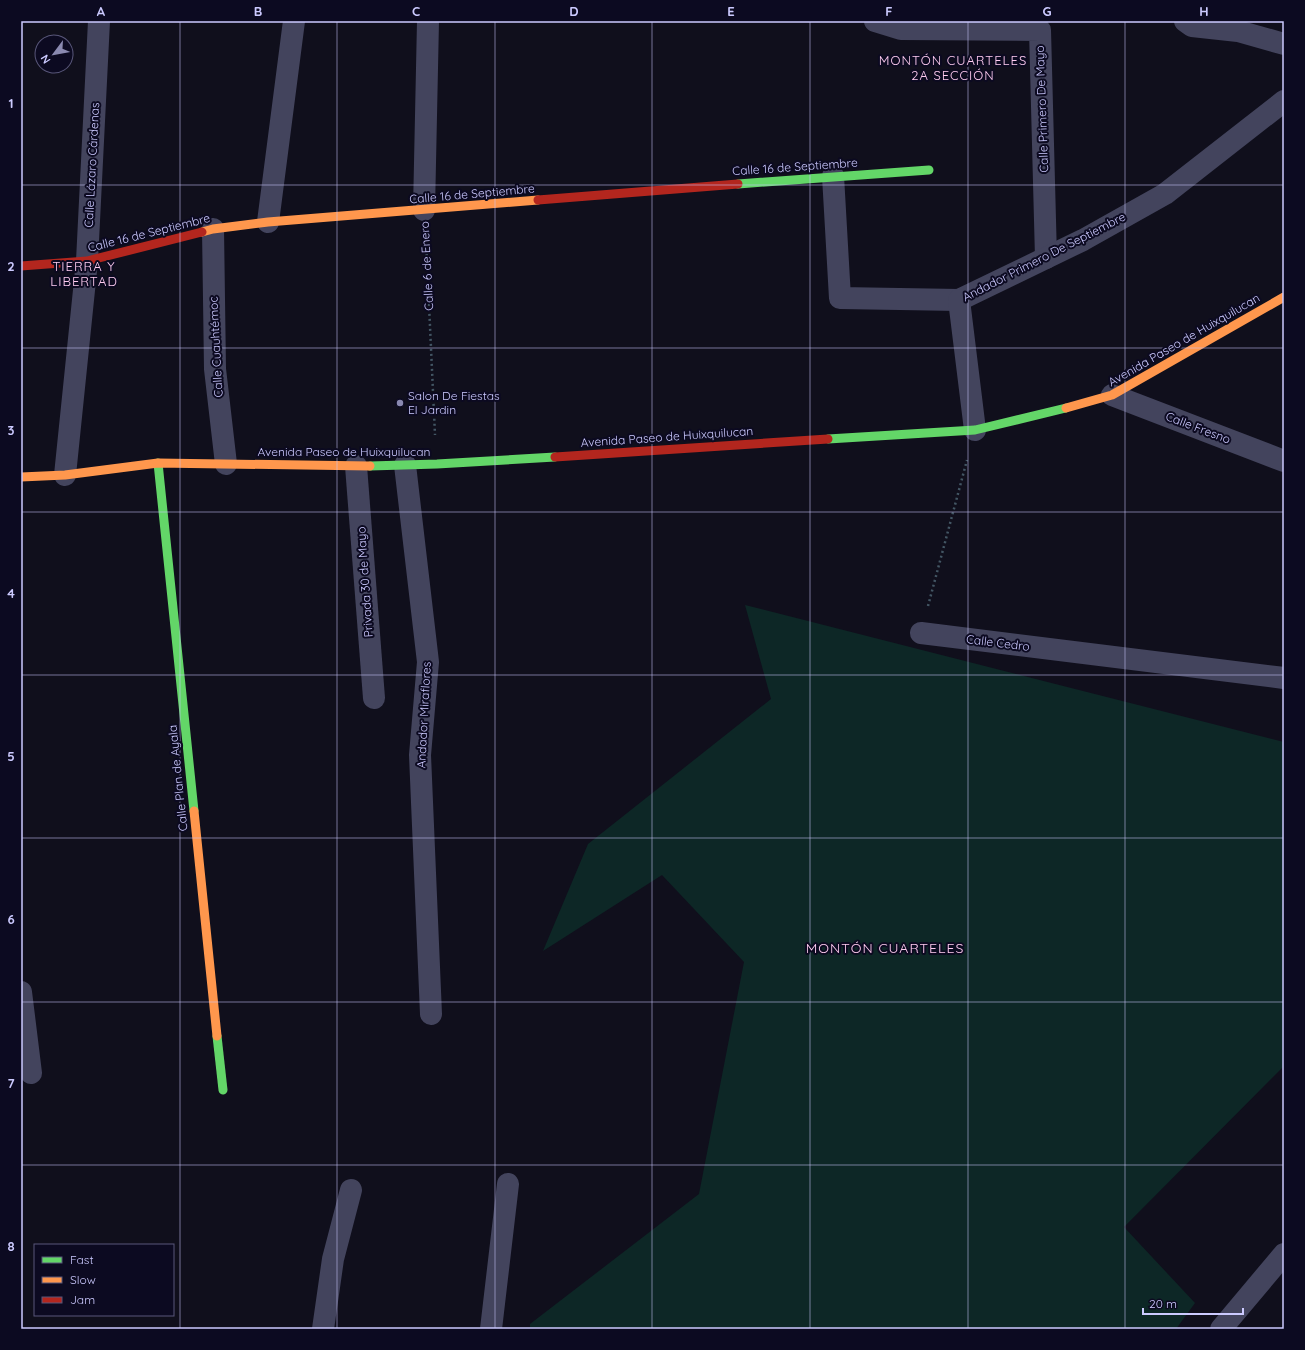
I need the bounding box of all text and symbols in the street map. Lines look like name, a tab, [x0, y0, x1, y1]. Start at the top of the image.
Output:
text: A	[97, 3, 106, 19]
text: B	[254, 3, 262, 19]
text: C	[412, 3, 420, 19]
text: D	[569, 3, 579, 19]
text: E	[727, 3, 735, 19]
text: F	[885, 3, 893, 19]
text: G	[1042, 3, 1052, 19]
text: H	[1199, 3, 1209, 19]
north arrow	[34, 34, 74, 74]
street label: Calle Primero De Mayo	[1032, 45, 1051, 173]
text: N	[37, 52, 54, 66]
district label: MONTÓN CUARTELES 2A SECCIÓN	[879, 52, 1027, 83]
text: 1	[8, 95, 14, 111]
street label: Calle Lázaro Cárdenas	[81, 102, 102, 228]
street label: Calle 16 de Septiembre	[732, 155, 858, 178]
street label: Calle 16 de Septiembre	[409, 181, 535, 206]
street label: Andador Primero De Septiembre	[960, 209, 1128, 304]
street label: Calle 16 de Septiembre	[86, 210, 212, 255]
street label: Calle 6 de Enero	[417, 221, 436, 311]
text: 2	[7, 258, 15, 274]
district label: TIERRA Y LIBERTAD	[50, 258, 118, 289]
street label: Avenida Paseo de Huixquilucan	[1105, 290, 1262, 389]
street label: Calle Cuauhtémoc	[205, 296, 226, 398]
place label: Salon De Fiestas El Jardin	[408, 388, 500, 417]
marker: Salon De Fiestas El Jardin	[395, 398, 405, 408]
street label: Calle Fresno	[1164, 408, 1233, 447]
text: 3	[8, 422, 15, 438]
street label: Avenida Paseo de Huixquilucan	[580, 423, 754, 450]
street label: Avenida Paseo de Huixquilucan	[258, 444, 430, 459]
street label: Privada 30 de Mayo	[353, 526, 376, 638]
text: 4	[7, 585, 15, 601]
street label: Calle Cedro	[965, 631, 1031, 654]
street label: Andador Miraflores	[413, 661, 434, 769]
street label: Calle Plan de Ayala	[164, 724, 191, 832]
text: 5	[7, 748, 15, 764]
text: 6	[7, 911, 15, 927]
district label: MONTÓN CUARTELES	[806, 939, 964, 957]
text: 7	[7, 1075, 15, 1091]
text: 8	[7, 1238, 15, 1254]
legend	[34, 1244, 174, 1316]
text: Fast	[70, 1252, 94, 1267]
text: Slow	[70, 1272, 96, 1287]
scale bar	[1143, 1290, 1243, 1316]
text: Jam	[70, 1292, 95, 1307]
text: 20 m	[1149, 1296, 1177, 1311]

